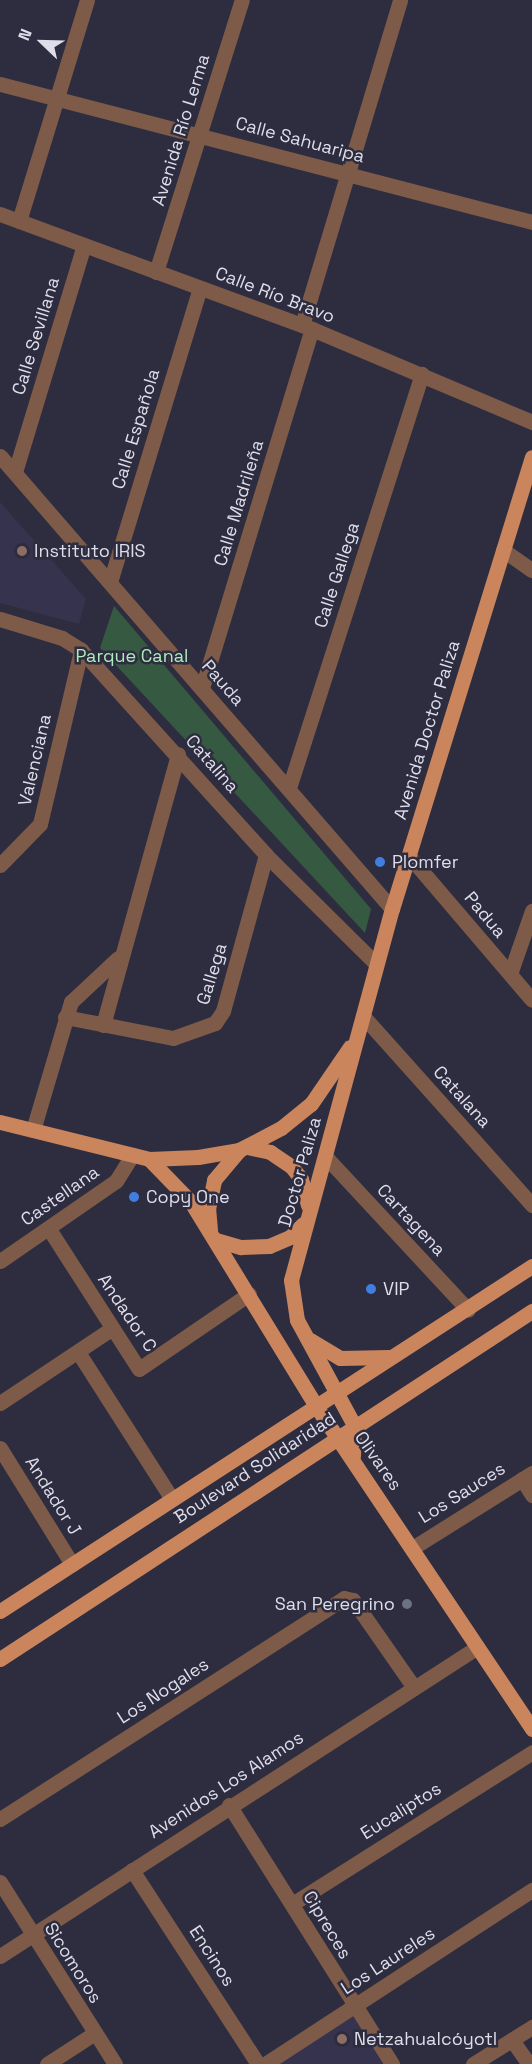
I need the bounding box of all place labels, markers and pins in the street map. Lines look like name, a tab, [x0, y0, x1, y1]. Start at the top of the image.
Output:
place label: Instituto IRIS	[34, 540, 146, 562]
marker: Instituto IRIS	[15, 544, 29, 558]
place label: Plomfer	[392, 851, 459, 873]
marker: Plomfer	[373, 855, 387, 869]
place label: Copy One	[146, 1186, 230, 1208]
marker: Copy One	[127, 1190, 141, 1204]
place label: VIP	[383, 1278, 409, 1300]
marker: VIP	[364, 1282, 378, 1296]
place label: San Peregrino	[275, 1593, 395, 1615]
marker: San Peregrino	[400, 1597, 414, 1611]
place label: Netzahualcóyotl	[354, 2028, 497, 2050]
marker: Netzahualcóyotl	[335, 2032, 349, 2046]

